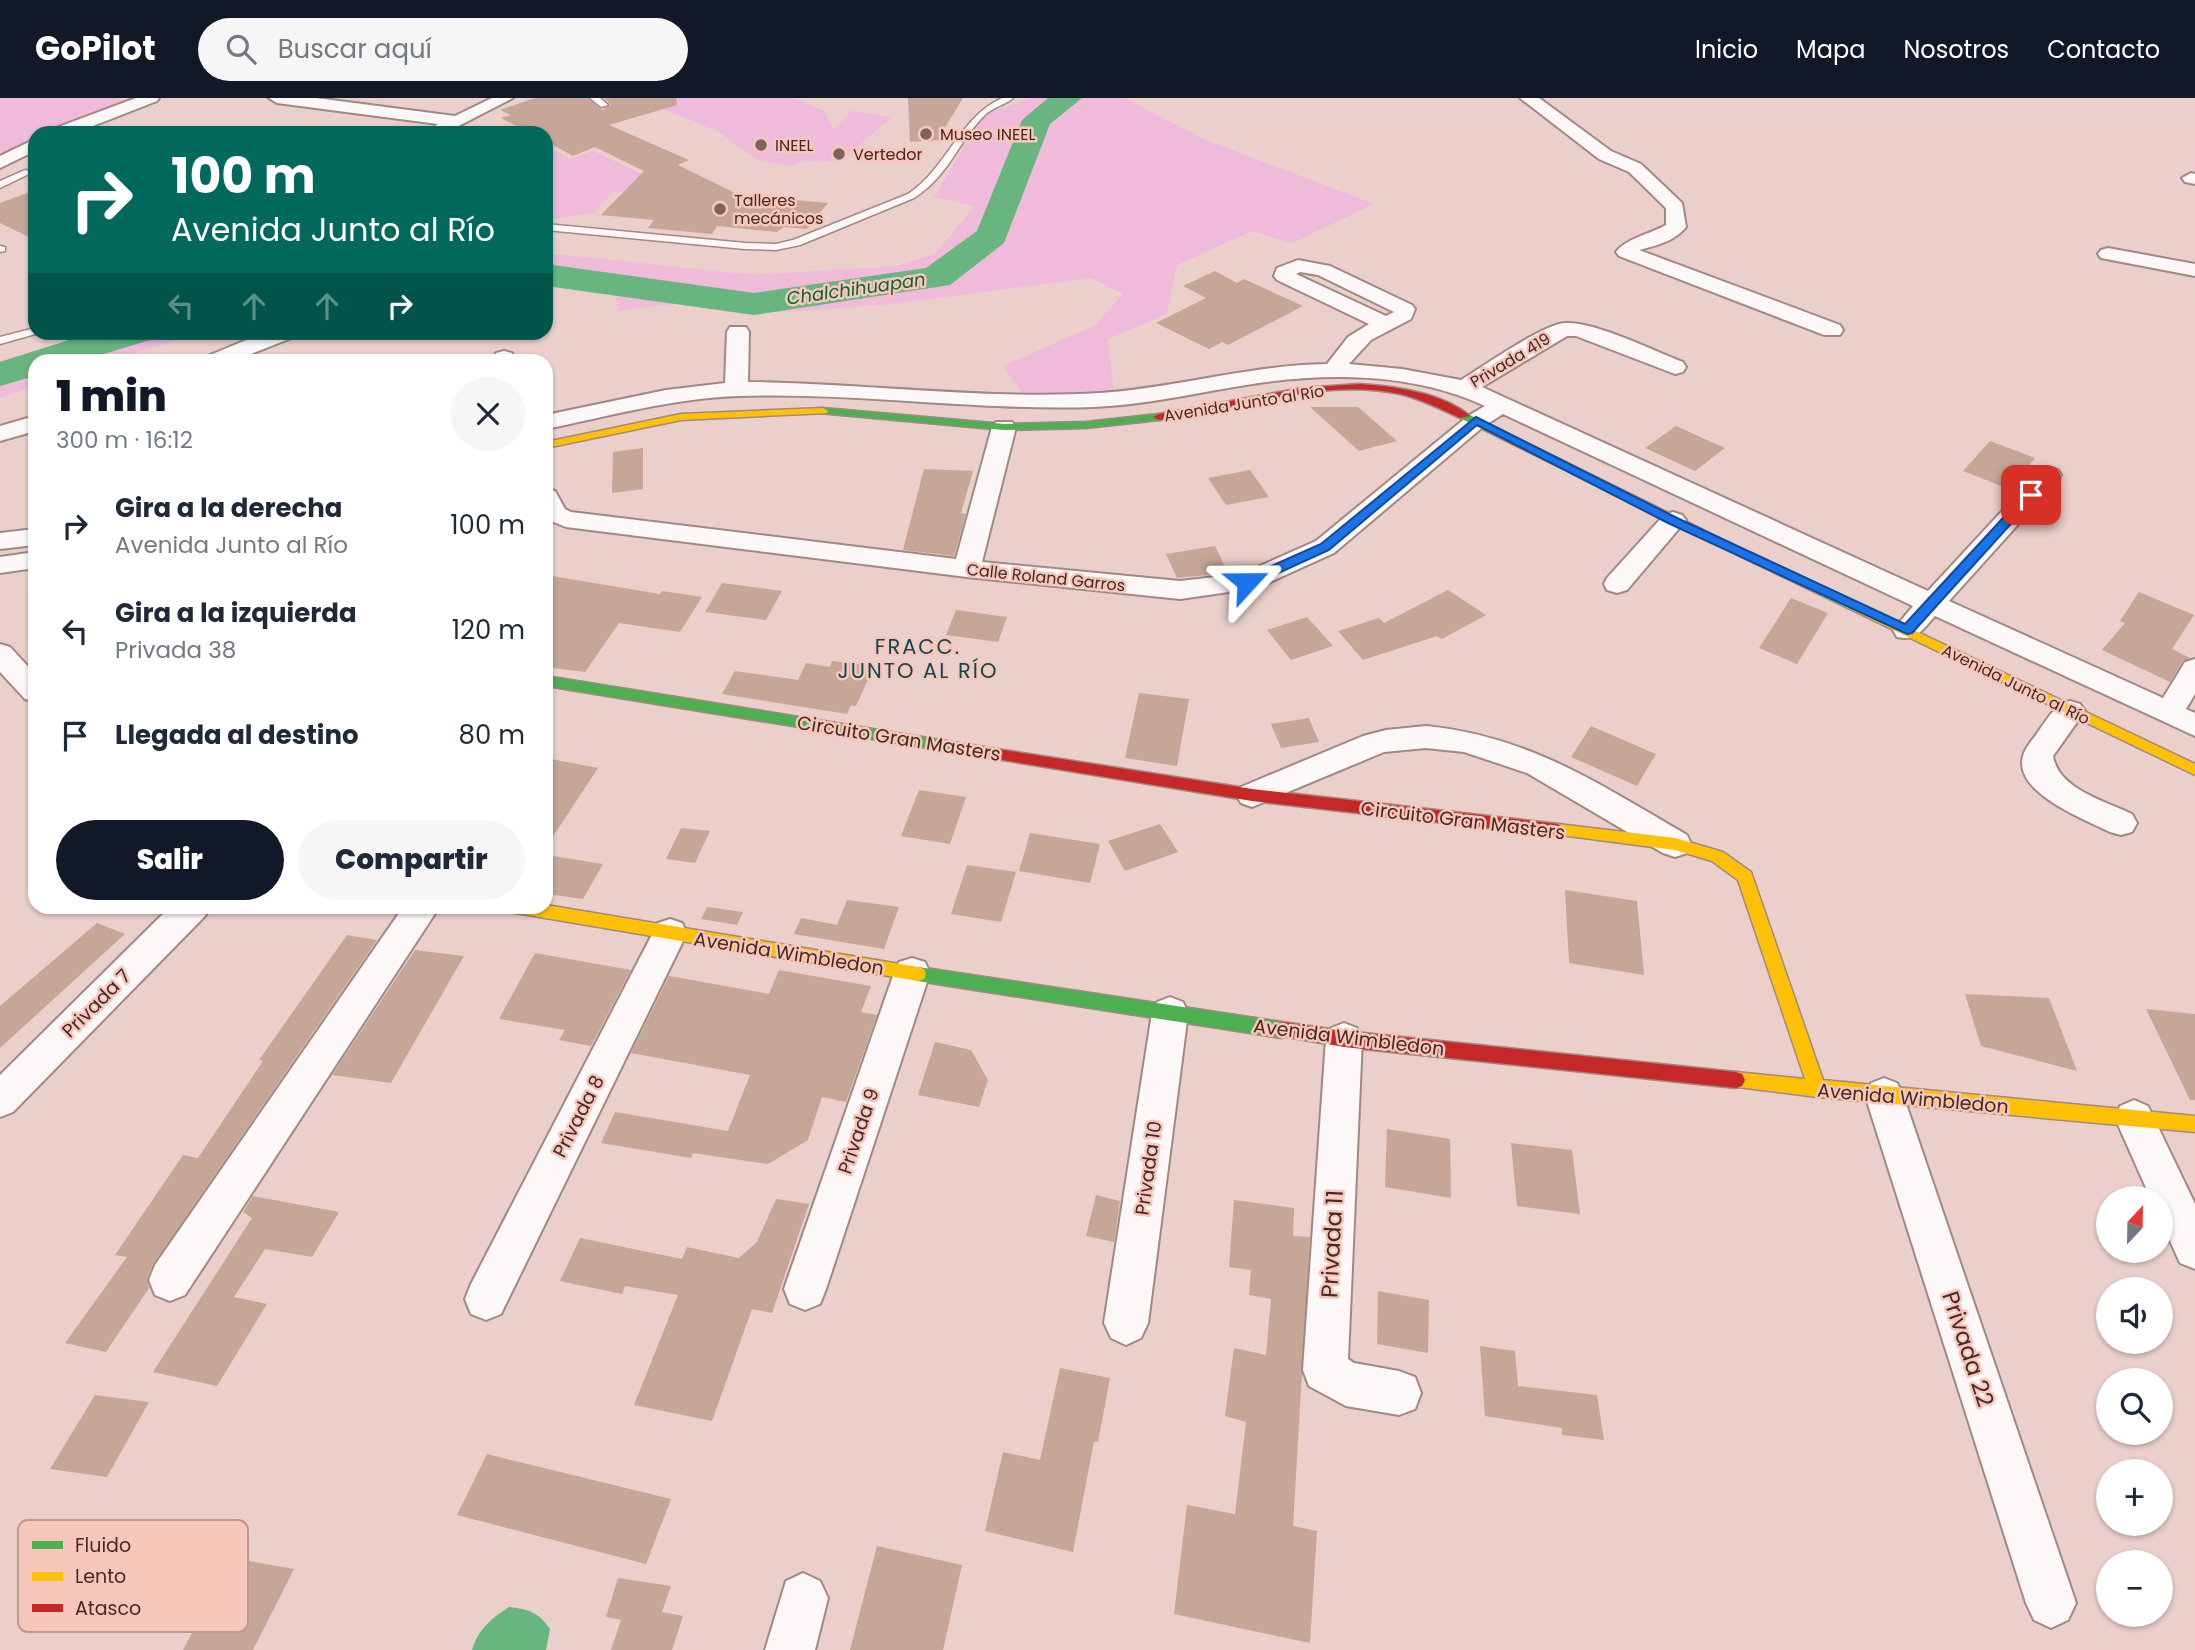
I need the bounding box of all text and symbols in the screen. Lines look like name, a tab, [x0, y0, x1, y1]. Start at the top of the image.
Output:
search box	[198, 18, 688, 81]
text: GoPilot	[35, 25, 156, 72]
icon: search	[222, 30, 260, 68]
text: Buscar aquí	[278, 31, 432, 67]
text: Inicio	[1695, 33, 1758, 66]
text: Mapa	[1796, 33, 1865, 66]
text: Nosotros	[1903, 33, 2009, 66]
text: Contacto	[2047, 33, 2160, 66]
place label: Museo INEEL	[940, 123, 1035, 146]
marker: Museo INEEL	[918, 126, 934, 142]
place label: INEEL	[775, 134, 814, 157]
marker: INEEL	[753, 137, 769, 153]
text: 100 m	[171, 142, 316, 210]
place label: Vertedor	[853, 143, 923, 166]
marker: Vertedor	[831, 146, 847, 162]
icon: right	[56, 154, 147, 245]
place label: Talleres mecánicos	[734, 189, 823, 230]
marker: Talleres mecánicos	[712, 201, 728, 217]
text: Avenida Junto al Río	[171, 207, 495, 252]
water label: Chalchihuapan	[785, 266, 927, 311]
icon: left	[162, 287, 200, 325]
icon: ahead	[235, 287, 273, 325]
icon: ahead	[308, 287, 346, 325]
icon: right	[381, 287, 419, 325]
street label: Privada 419	[1466, 327, 1555, 393]
text: 1 min	[56, 367, 167, 426]
button: close	[451, 377, 525, 451]
street label: Avenida Junto al Río	[1162, 379, 1326, 428]
text: 300 m · 16:12	[56, 424, 193, 456]
pin	[2001, 465, 2061, 525]
icon: arrive	[2012, 476, 2050, 514]
text: Gira a la derecha	[115, 490, 343, 526]
icon: right	[56, 507, 94, 545]
text: 100 m	[450, 507, 525, 543]
text: Avenida Junto al Río	[115, 529, 348, 561]
position arrow	[1210, 545, 1284, 619]
street label: Calle Roland Garros	[966, 558, 1126, 597]
text: Gira a la izquierda	[115, 595, 357, 631]
icon: left	[56, 612, 94, 650]
text: 120 m	[452, 612, 525, 648]
district label: FRACC. JUNTO AL RÍO	[838, 632, 998, 685]
text: Privada 38	[115, 634, 236, 666]
street label: Avenida Junto al Río	[1938, 639, 2094, 730]
street label: Circuito Gran Masters	[795, 709, 1003, 768]
icon: arrive	[56, 717, 94, 755]
text: Llegada al destino	[115, 717, 359, 753]
text: 80 m	[459, 717, 525, 753]
street label: Circuito Gran Masters	[1359, 795, 1567, 846]
button: Salir	[56, 820, 284, 900]
button: Compartir	[298, 820, 525, 900]
street label: Avenida Wimbledon	[692, 925, 886, 982]
street label: Privada 7	[56, 963, 137, 1044]
street label: Avenida Wimbledon	[1252, 1012, 1446, 1063]
street label: Privada 8	[546, 1070, 611, 1162]
street label: Avenida Wimbledon	[1816, 1077, 2010, 1120]
street label: Privada 9	[831, 1085, 886, 1178]
street label: Privada 10	[1129, 1119, 1168, 1217]
north arrow	[2096, 1186, 2174, 1264]
map controls	[2096, 1186, 2173, 1627]
street label: Privada 11	[1313, 1189, 1351, 1299]
button: sound	[2096, 1277, 2173, 1354]
street label: Privada 22	[1934, 1287, 2002, 1411]
button: search	[2096, 1368, 2173, 1445]
button: +	[2096, 1459, 2173, 1536]
legend	[18, 1520, 248, 1632]
text: Fluido	[75, 1532, 131, 1559]
button: −	[2096, 1550, 2173, 1627]
text: Lento	[75, 1563, 126, 1590]
text: Atasco	[75, 1595, 141, 1622]

